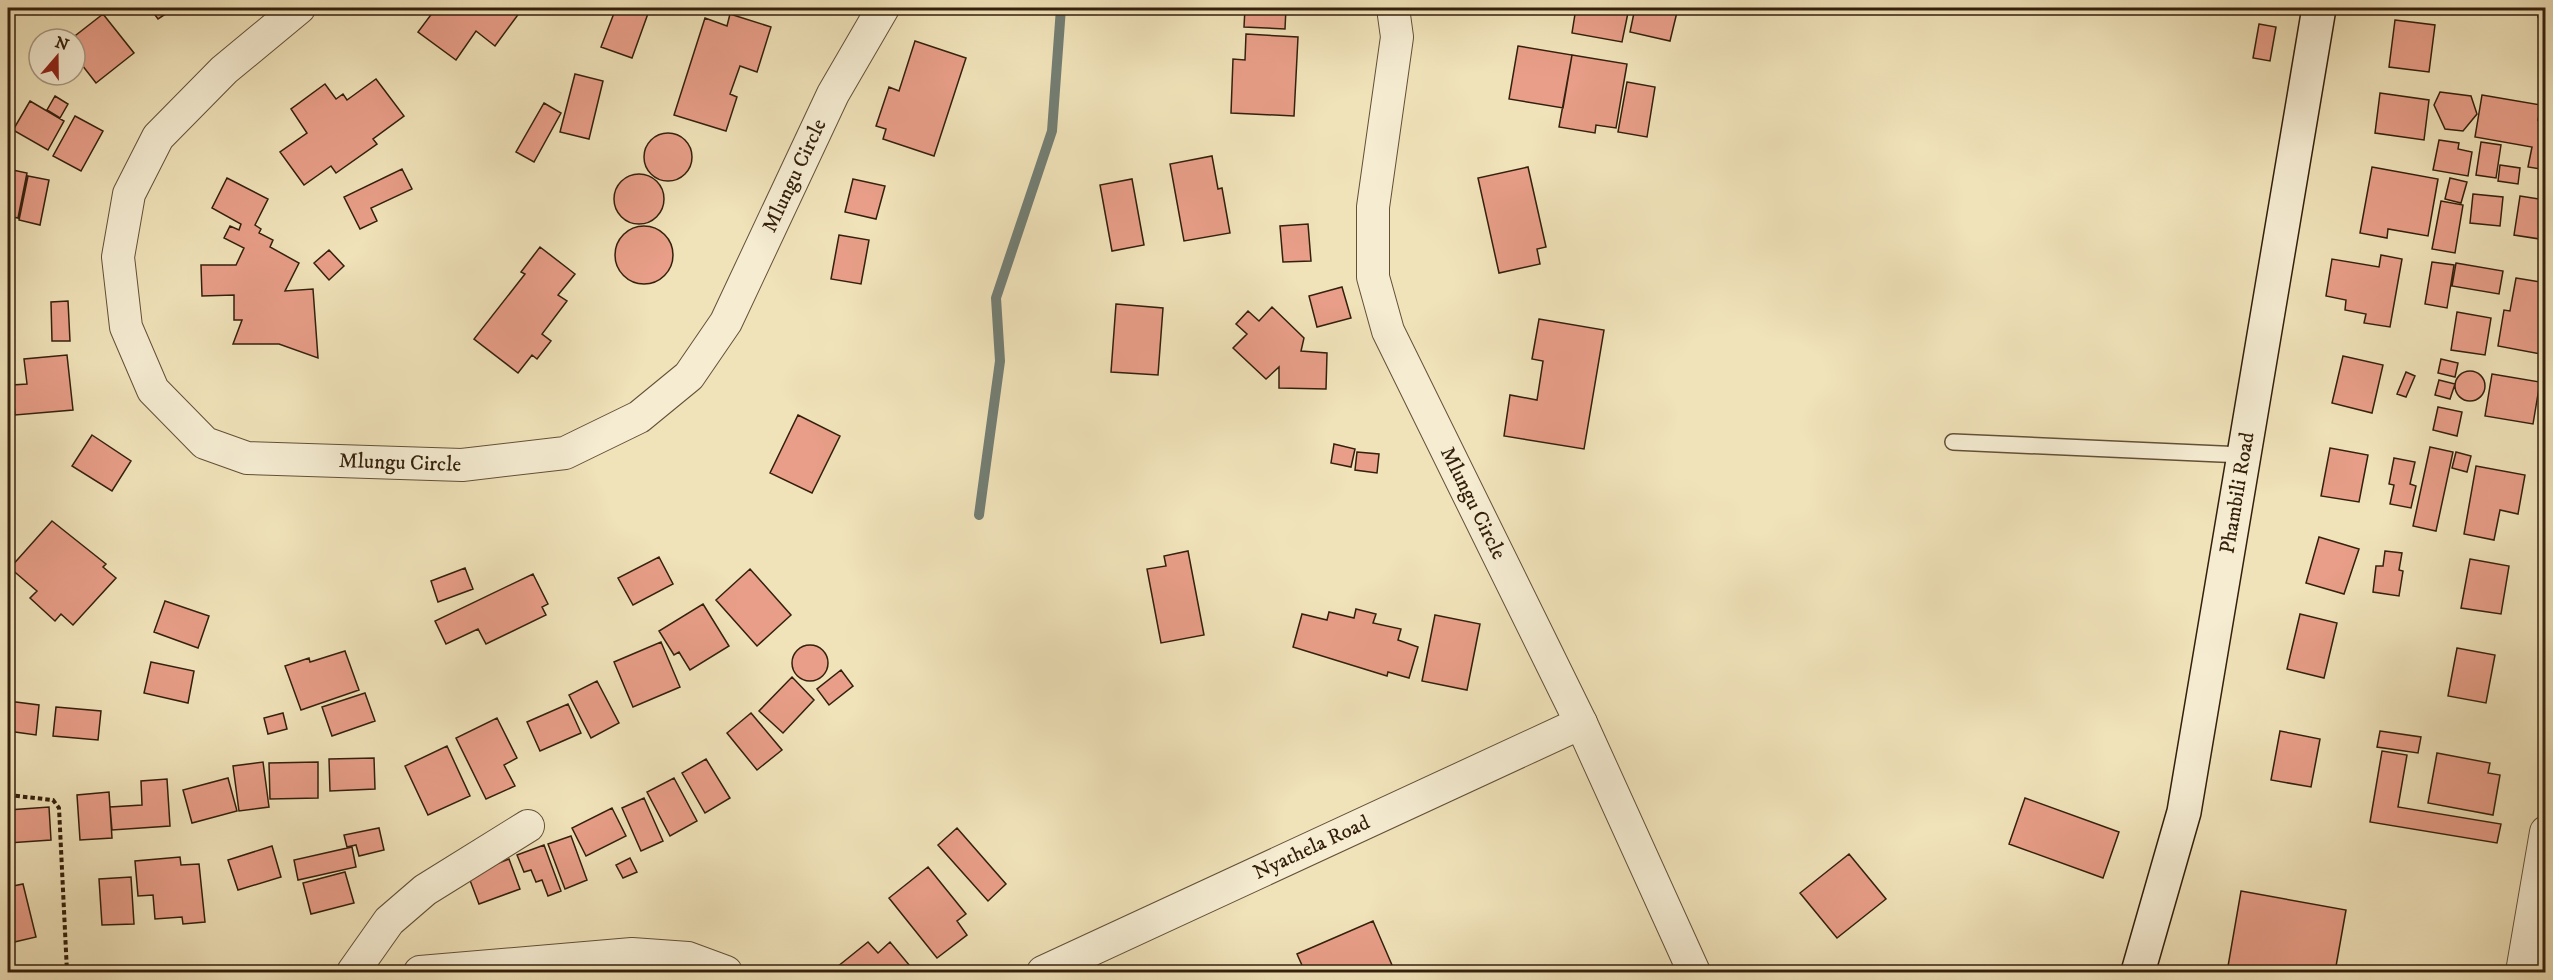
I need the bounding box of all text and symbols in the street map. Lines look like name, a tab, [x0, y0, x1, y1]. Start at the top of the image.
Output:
north arrow	[27, 27, 87, 87]
text: N	[52, 32, 71, 55]
street label: Mlungu Circle	[757, 114, 833, 237]
street label: Phambili Road	[2215, 430, 2261, 556]
street label: Mlungu Circle	[1434, 443, 1512, 564]
street label: Mlungu Circle	[338, 448, 462, 478]
street label: Nyathela Road	[1249, 809, 1374, 886]

